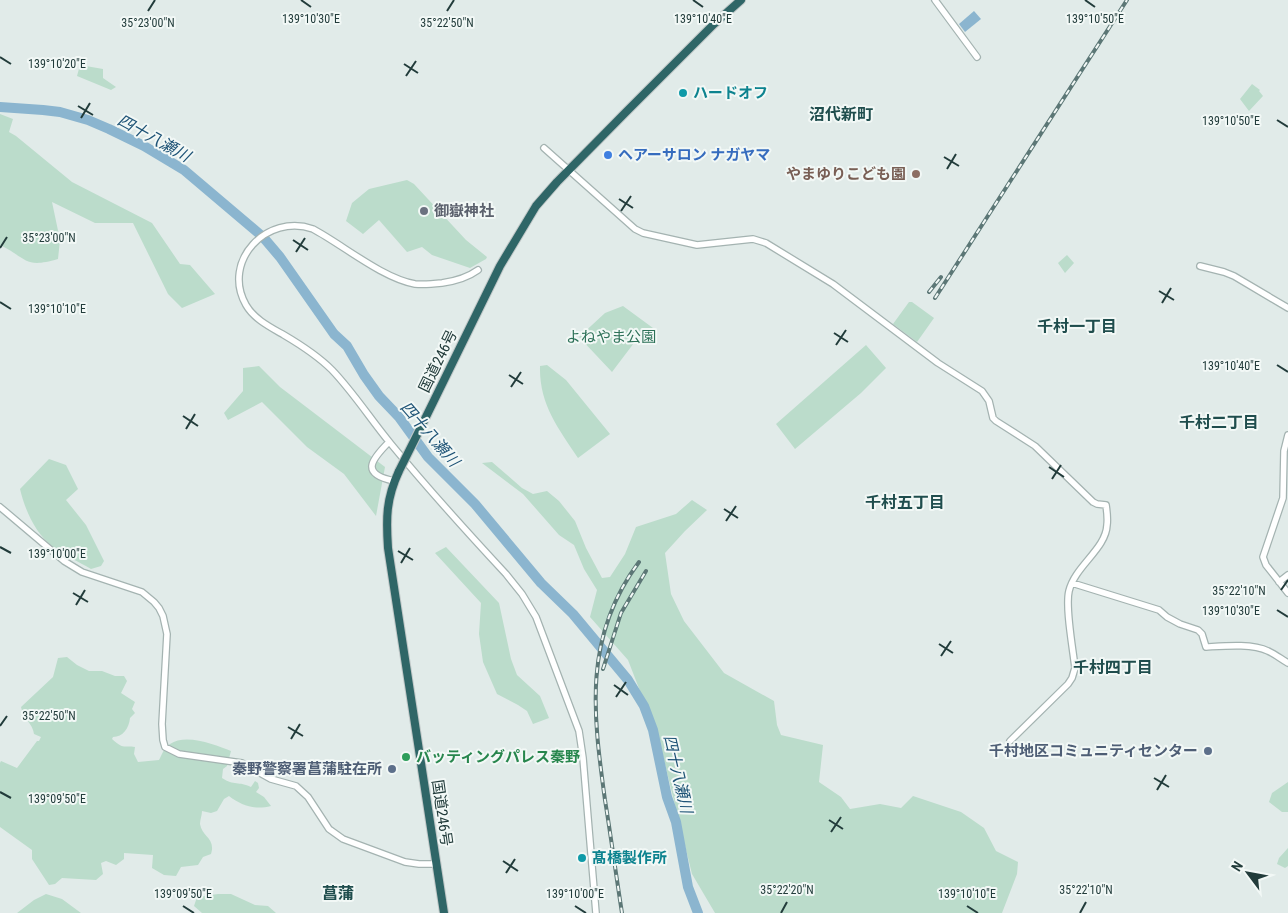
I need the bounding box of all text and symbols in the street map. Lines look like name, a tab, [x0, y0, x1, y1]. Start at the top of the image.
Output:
text: 139°10'30"E	[282, 12, 340, 26]
text: 139°10'40"E	[674, 12, 732, 26]
text: 139°10'50"E	[1066, 12, 1124, 26]
text: 35°23'00"N	[121, 16, 175, 30]
text: 35°22'50"N	[420, 16, 474, 30]
text: 139°10'20"E	[28, 57, 86, 71]
place label: ハードオフ	[693, 84, 768, 102]
marker: ハードオフ	[677, 87, 689, 99]
district label: 沼代新町	[809, 105, 873, 124]
water label: 四十八瀬川	[114, 110, 195, 167]
text: 139°10'50"E	[1202, 114, 1260, 128]
place label: ヘアーサロン ナガヤマ	[618, 146, 770, 164]
marker: ヘアーサロン ナガヤマ	[602, 149, 614, 161]
place label: やまゆりこども園	[786, 165, 906, 183]
marker: やまゆりこども園	[910, 168, 922, 180]
place label: 御嶽神社	[434, 202, 494, 220]
marker: 御嶽神社	[418, 205, 430, 217]
text: 35°23'00"N	[22, 231, 76, 245]
text: 139°10'10"E	[28, 302, 86, 316]
district label: 千村一丁目	[1037, 317, 1117, 336]
street label: 国道246号	[415, 327, 461, 395]
park label: よねやま公園	[566, 328, 656, 346]
text: 139°10'40"E	[1202, 359, 1260, 373]
water label: 四十八瀬川	[397, 398, 465, 472]
district label: 千村二丁目	[1179, 413, 1259, 432]
district label: 千村五丁目	[865, 493, 945, 512]
text: 139°10'00"E	[28, 547, 86, 561]
text: 35°22'10"N	[1212, 584, 1266, 598]
text: 139°10'30"E	[1202, 604, 1260, 618]
district label: 千村四丁目	[1073, 658, 1153, 677]
text: 35°22'50"N	[22, 709, 76, 723]
water label: 四十八瀬川	[660, 733, 697, 817]
place label: 千村地区コミュニティセンター	[989, 742, 1198, 760]
marker: 千村地区コミュニティセンター	[1202, 745, 1214, 757]
place label: バッティングパレス秦野	[416, 748, 580, 766]
marker: バッティングパレス秦野	[400, 751, 412, 763]
place label: 秦野警察署菖蒲駐在所	[232, 760, 382, 778]
marker: 秦野警察署菖蒲駐在所	[386, 763, 398, 775]
street label: 国道246号	[428, 778, 456, 848]
text: 139°09'50"E	[28, 792, 86, 806]
north arrow	[1223, 848, 1273, 898]
place label: 髙橋製作所	[592, 849, 667, 867]
marker: 髙橋製作所	[576, 852, 588, 864]
text: N	[1228, 858, 1246, 874]
text: 35°22'20"N	[760, 883, 814, 897]
text: 35°22'10"N	[1059, 883, 1113, 897]
district label: 菖蒲	[322, 884, 354, 903]
text: 139°09'50"E	[154, 887, 212, 901]
text: 139°10'00"E	[546, 887, 604, 901]
text: 139°10'10"E	[938, 887, 996, 901]

